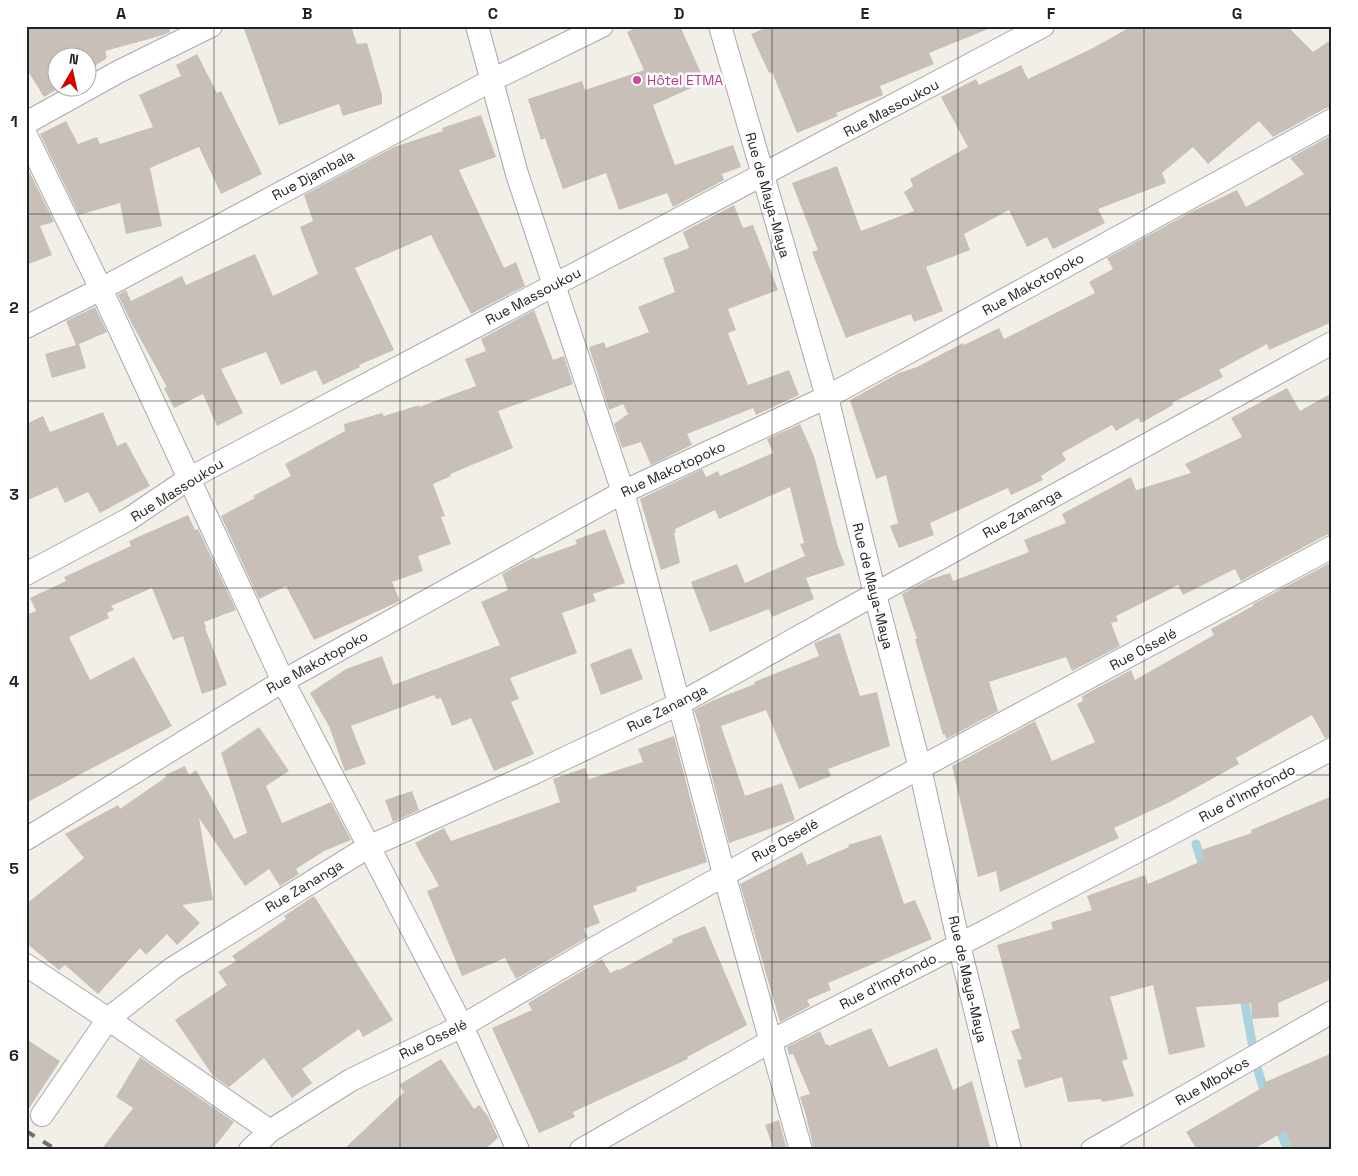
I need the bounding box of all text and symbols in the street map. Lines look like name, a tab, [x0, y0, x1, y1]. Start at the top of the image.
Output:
text: A	[116, 3, 126, 24]
text: B	[302, 3, 312, 24]
text: C	[488, 3, 498, 24]
text: D	[674, 3, 684, 24]
text: E	[861, 3, 870, 24]
text: F	[1047, 3, 1056, 24]
text: G	[1232, 3, 1242, 24]
north arrow	[48, 48, 98, 98]
text: N	[68, 50, 80, 69]
place label: Hôtel ETMA	[647, 71, 723, 89]
marker: Hôtel ETMA	[631, 74, 643, 86]
street label: Rue Massoukou	[840, 75, 942, 141]
text: 1	[10, 111, 18, 132]
street label: Rue de Maya-Maya	[741, 130, 795, 260]
street label: Rue Djambala	[269, 146, 357, 204]
street label: Rue Makotopoko	[979, 249, 1087, 319]
street label: Rue Massoukou	[482, 263, 584, 329]
text: 2	[9, 297, 19, 318]
street label: Rue Makotopoko	[618, 437, 728, 501]
street label: Rue Massoukou	[127, 454, 227, 526]
text: 3	[9, 484, 19, 505]
street label: Rue Zananga	[979, 484, 1065, 542]
street label: Rue de Maya-Maya	[849, 521, 897, 651]
street label: Rue Osselé	[1106, 624, 1180, 674]
street label: Rue Makotopoko	[263, 627, 371, 697]
text: 4	[9, 671, 19, 692]
street label: Rue Zananga	[624, 680, 710, 736]
street label: Rue d'Impfondo	[1196, 760, 1298, 826]
street label: Rue Osselé	[749, 814, 821, 866]
street label: Rue Zananga	[262, 856, 346, 916]
text: 5	[9, 858, 19, 879]
street label: Rue de Maya-Maya	[945, 914, 991, 1044]
street label: Rue d'Impfondo	[836, 949, 940, 1013]
street label: Rue Osselé	[396, 1015, 470, 1063]
text: 6	[9, 1045, 19, 1066]
street label: Rue Mbokos	[1172, 1053, 1252, 1109]

